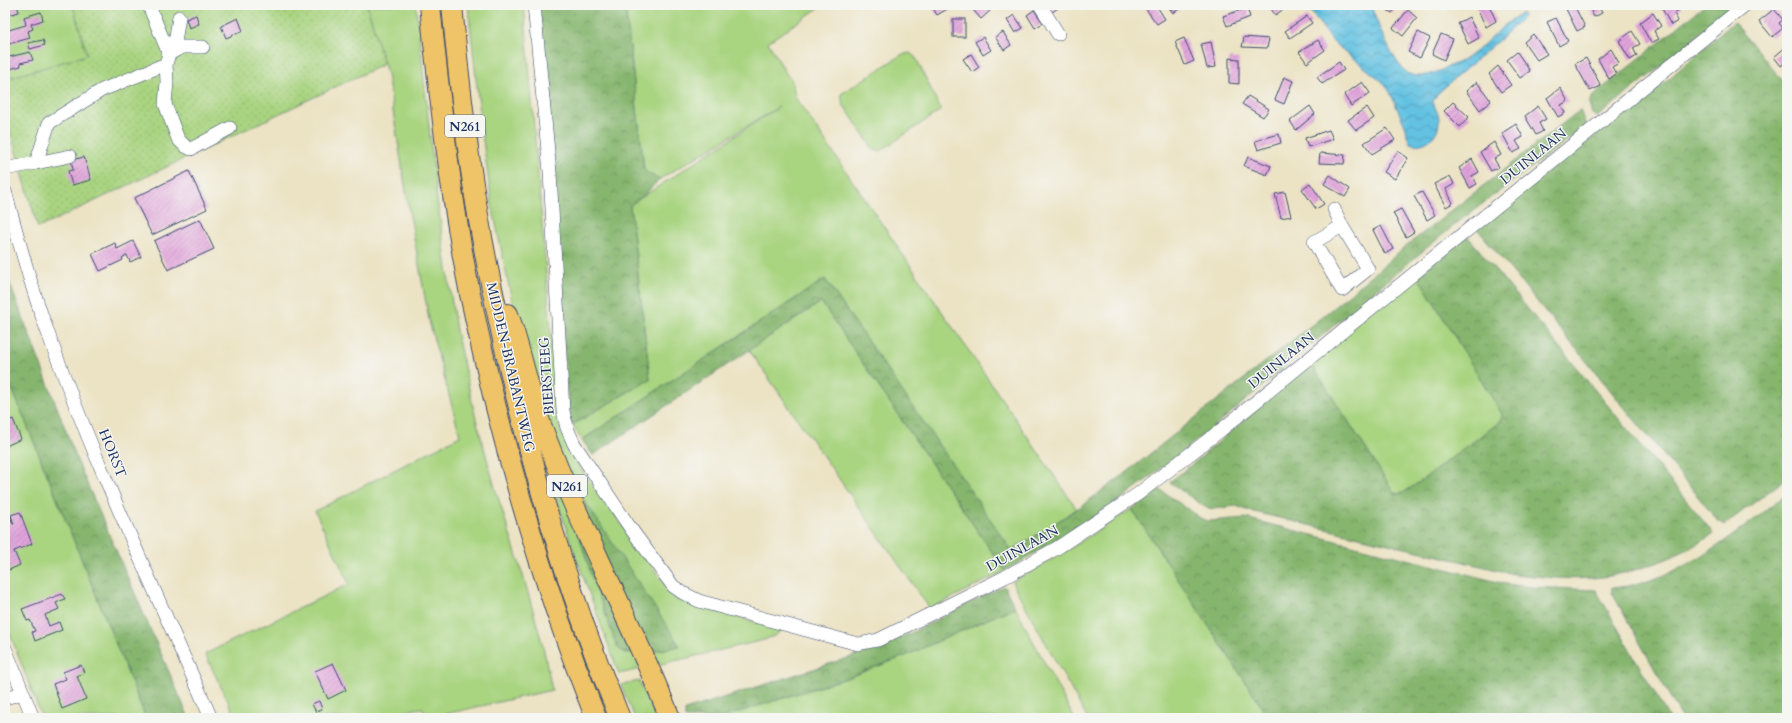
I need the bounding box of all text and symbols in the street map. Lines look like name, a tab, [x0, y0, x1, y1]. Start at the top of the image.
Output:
road number: N261	[445, 115, 485, 137]
street label: DUINLAAN	[1496, 124, 1570, 189]
street label: MIDDEN-BRABANTWEG	[482, 280, 539, 454]
street label: DUINLAAN	[1244, 328, 1318, 393]
street label: BIERSTEEG	[534, 336, 559, 416]
street label: HORST	[94, 426, 131, 480]
road number: N261	[547, 475, 587, 497]
street label: DUINLAAN	[983, 521, 1062, 576]

